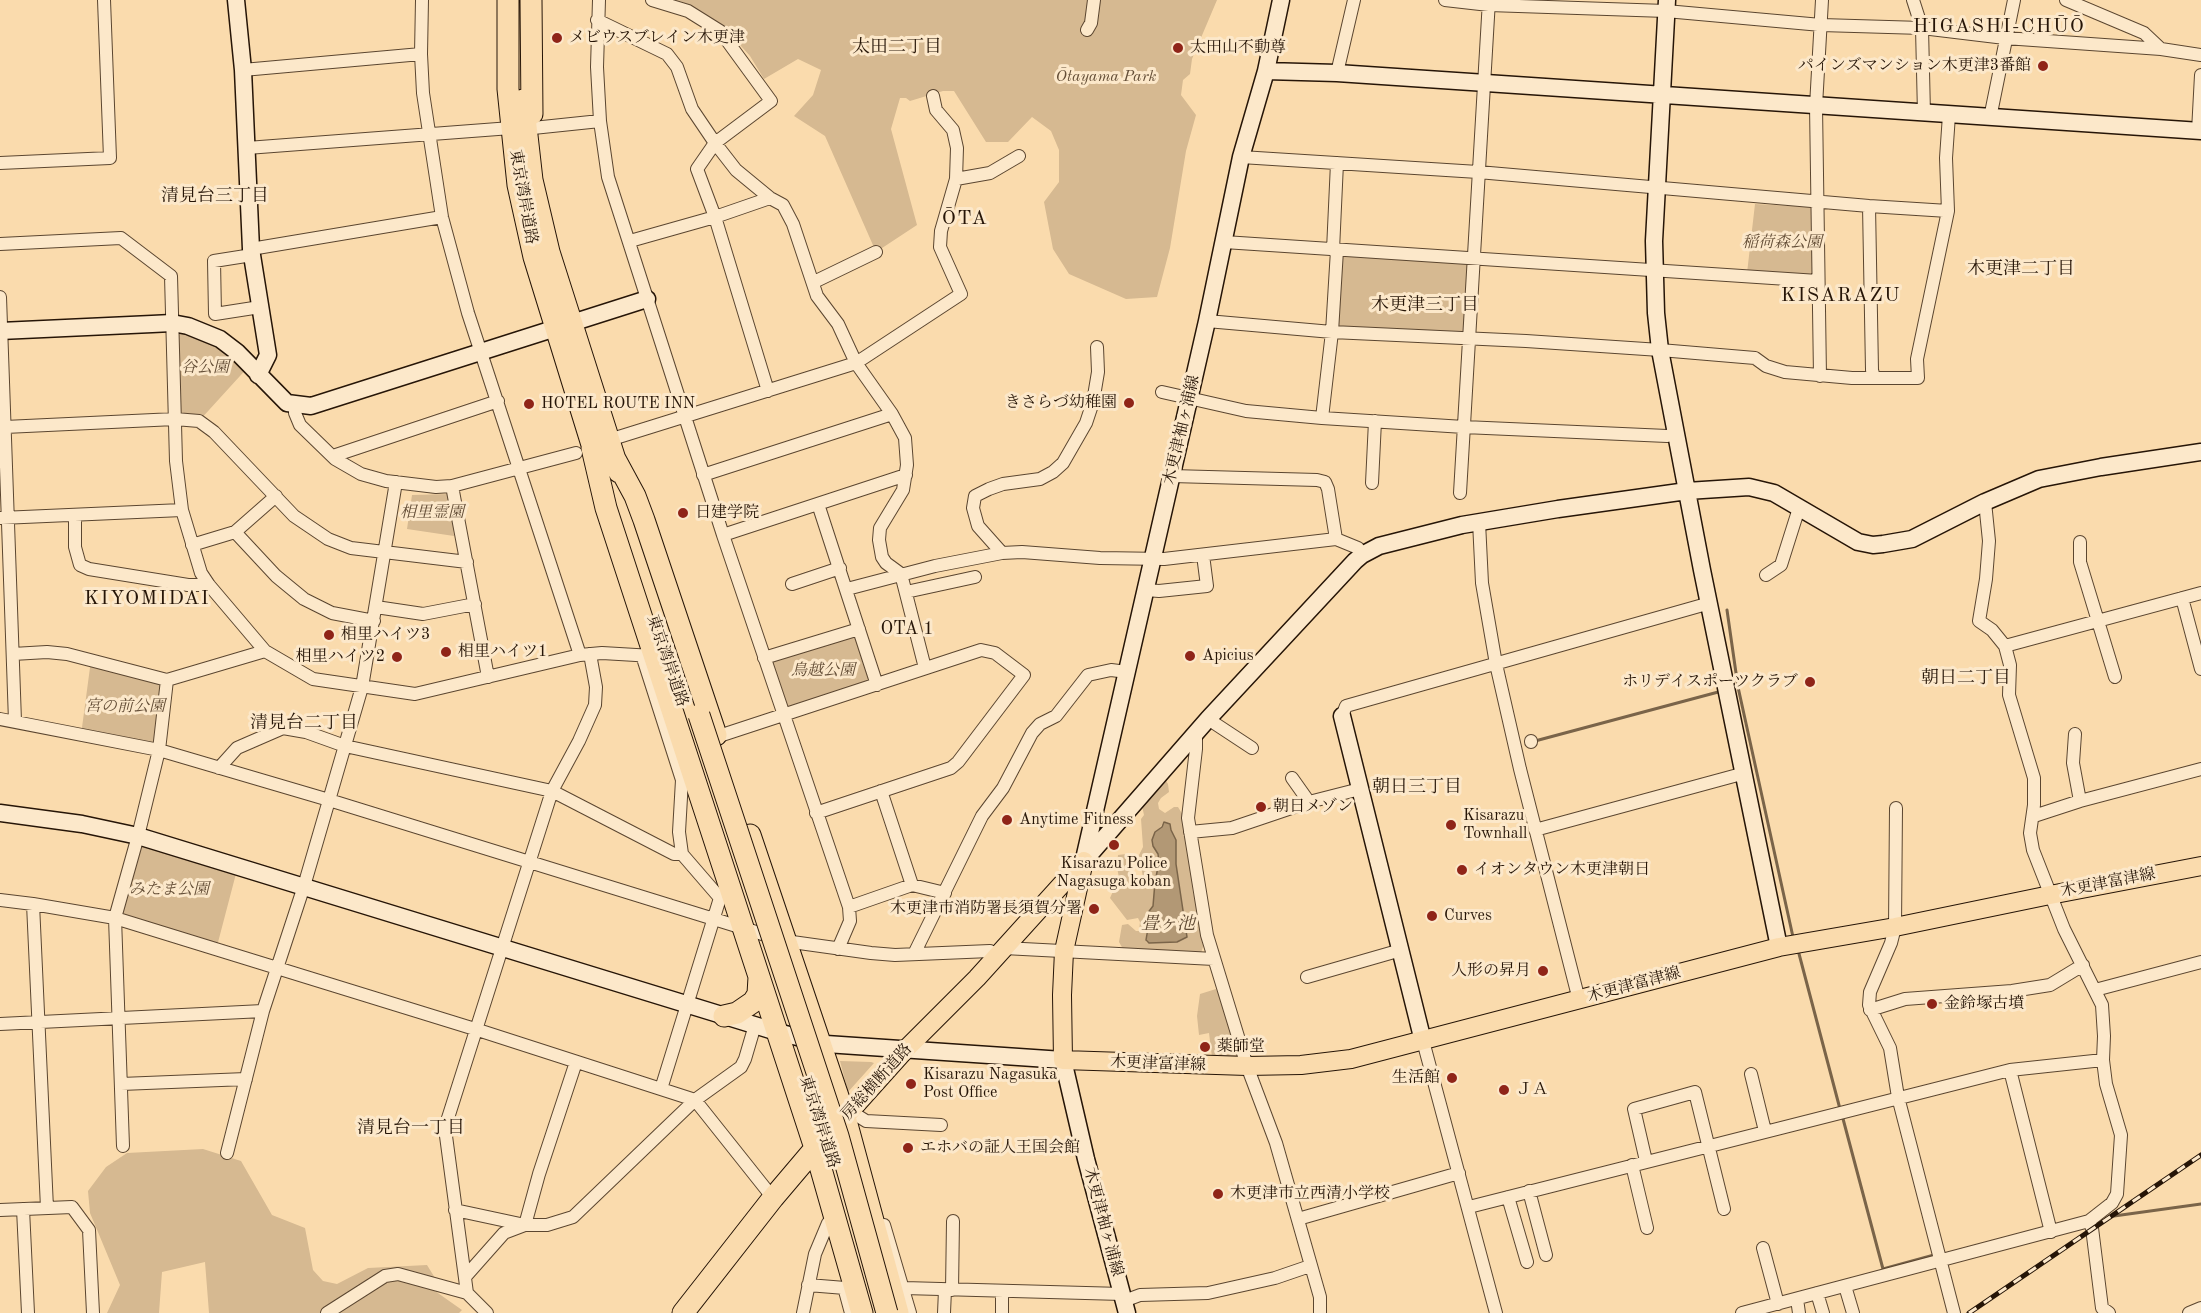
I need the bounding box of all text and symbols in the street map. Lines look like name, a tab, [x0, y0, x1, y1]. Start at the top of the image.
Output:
district label: HIGASHI-CHŪŌ	[1913, 15, 2085, 39]
place label: メビウスブレイン木更津	[569, 28, 745, 48]
marker: メビウスブレイン木更津	[550, 31, 564, 45]
district label: 太田二丁目	[852, 36, 942, 58]
place label: 太田山不動尊	[1190, 38, 1286, 58]
marker: 太田山不動尊	[1171, 41, 1185, 55]
place label: パインズマンション木更津3番館	[1798, 56, 2031, 76]
marker: パインズマンション木更津3番館	[2036, 59, 2050, 73]
park label: Ōtayama Park	[1056, 67, 1156, 87]
street label: 東京湾岸道路	[505, 148, 541, 246]
district label: 清見台三丁目	[161, 185, 269, 207]
district label: ŌTA	[942, 207, 988, 231]
park label: 稲荷森公園	[1742, 233, 1822, 253]
district label: 木更津二丁目	[1967, 258, 2075, 280]
district label: KISARAZU	[1781, 284, 1901, 308]
district label: 木更津三丁目	[1371, 294, 1479, 316]
park label: 谷公園	[181, 358, 229, 378]
street label: 木更津袖ヶ浦線	[1160, 373, 1204, 487]
place label: きさらづ幼稚園	[1005, 393, 1117, 413]
place label: HOTEL ROUTE INN	[541, 394, 695, 414]
marker: きさらづ幼稚園	[1122, 396, 1136, 410]
marker: HOTEL ROUTE INN	[522, 397, 536, 411]
park label: 相里霊園	[400, 503, 464, 523]
place label: 日建学院	[695, 503, 759, 523]
marker: 日建学院	[676, 506, 690, 520]
district label: KIYOMIDAI	[84, 587, 210, 611]
street label: 東京湾岸道路	[642, 612, 692, 710]
district label: OTA 1	[877, 618, 937, 640]
place label: 相里ハイツ3	[341, 625, 430, 645]
marker: 相里ハイツ3	[322, 628, 336, 642]
place label: 相里ハイツ1	[458, 642, 547, 662]
marker: 相里ハイツ1	[439, 645, 453, 659]
place label: Apicius	[1202, 646, 1254, 666]
place label: 相里ハイツ2	[296, 647, 385, 667]
marker: Apicius	[1183, 649, 1197, 663]
marker: 相里ハイツ2	[390, 650, 404, 664]
park label: 鳥越公園	[791, 661, 855, 681]
district label: 朝日二丁目	[1921, 667, 2011, 689]
place label: ホリデイスポーツクラブ	[1622, 672, 1798, 692]
marker: ホリデイスポーツクラブ	[1803, 675, 1817, 689]
park label: 宮の前公園	[85, 697, 165, 717]
district label: 清見台二丁目	[250, 712, 358, 734]
district label: 朝日三丁目	[1372, 776, 1462, 798]
place label: 朝日メゾン	[1273, 797, 1353, 817]
marker: 朝日メゾン	[1254, 800, 1268, 814]
place label: Kisarazu Townhall	[1463, 806, 1527, 844]
place label: Anytime Fitness	[1019, 810, 1133, 830]
marker: Anytime Fitness	[1000, 813, 1014, 827]
marker: Kisarazu Townhall	[1444, 818, 1458, 832]
marker: Kisarazu Police Nagasuga koban	[1107, 838, 1121, 852]
place label: Kisarazu Police Nagasuga koban	[1057, 854, 1171, 892]
place label: イオンタウン木更津朝日	[1474, 860, 1650, 880]
marker: イオンタウン木更津朝日	[1455, 863, 1469, 877]
street label: 木更津富津線	[2059, 864, 2157, 902]
park label: みたま公園	[129, 880, 209, 900]
place label: 木更津市消防署長須賀分署	[890, 899, 1082, 919]
marker: 木更津市消防署長須賀分署	[1087, 902, 1101, 916]
place label: Curves	[1444, 906, 1492, 926]
marker: Curves	[1425, 909, 1439, 923]
water label: 畳ヶ池	[1141, 913, 1195, 935]
place label: 人形の昇月	[1451, 961, 1531, 981]
street label: 木更津富津線	[1585, 963, 1683, 1007]
marker: 人形の昇月	[1536, 964, 1550, 978]
place label: 金鈴塚古墳	[1944, 994, 2024, 1014]
marker: 金鈴塚古墳	[1925, 997, 1939, 1011]
place label: 薬師堂	[1217, 1037, 1265, 1057]
street label: 房総横断道路	[838, 1040, 916, 1124]
marker: 薬師堂	[1198, 1040, 1212, 1054]
street label: 木更津富津線	[1110, 1053, 1206, 1075]
place label: Kisarazu Nagasuka Post Office	[923, 1065, 1057, 1103]
place label: 生活館	[1392, 1068, 1440, 1088]
marker: 生活館	[1445, 1071, 1459, 1085]
street label: 東京湾岸道路	[795, 1073, 843, 1171]
marker: Kisarazu Nagasuka Post Office	[904, 1077, 918, 1091]
place label: ＪＡ	[1516, 1080, 1548, 1100]
marker: ＪＡ	[1497, 1083, 1511, 1097]
district label: 清見台一丁目	[357, 1117, 465, 1139]
place label: エホバの証人王国会館	[920, 1138, 1080, 1158]
marker: エホバの証人王国会館	[901, 1141, 915, 1155]
street label: 木更津袖ヶ浦線	[1079, 1165, 1127, 1279]
place label: 木更津市立西清小学校	[1230, 1184, 1390, 1204]
marker: 木更津市立西清小学校	[1211, 1187, 1225, 1201]

